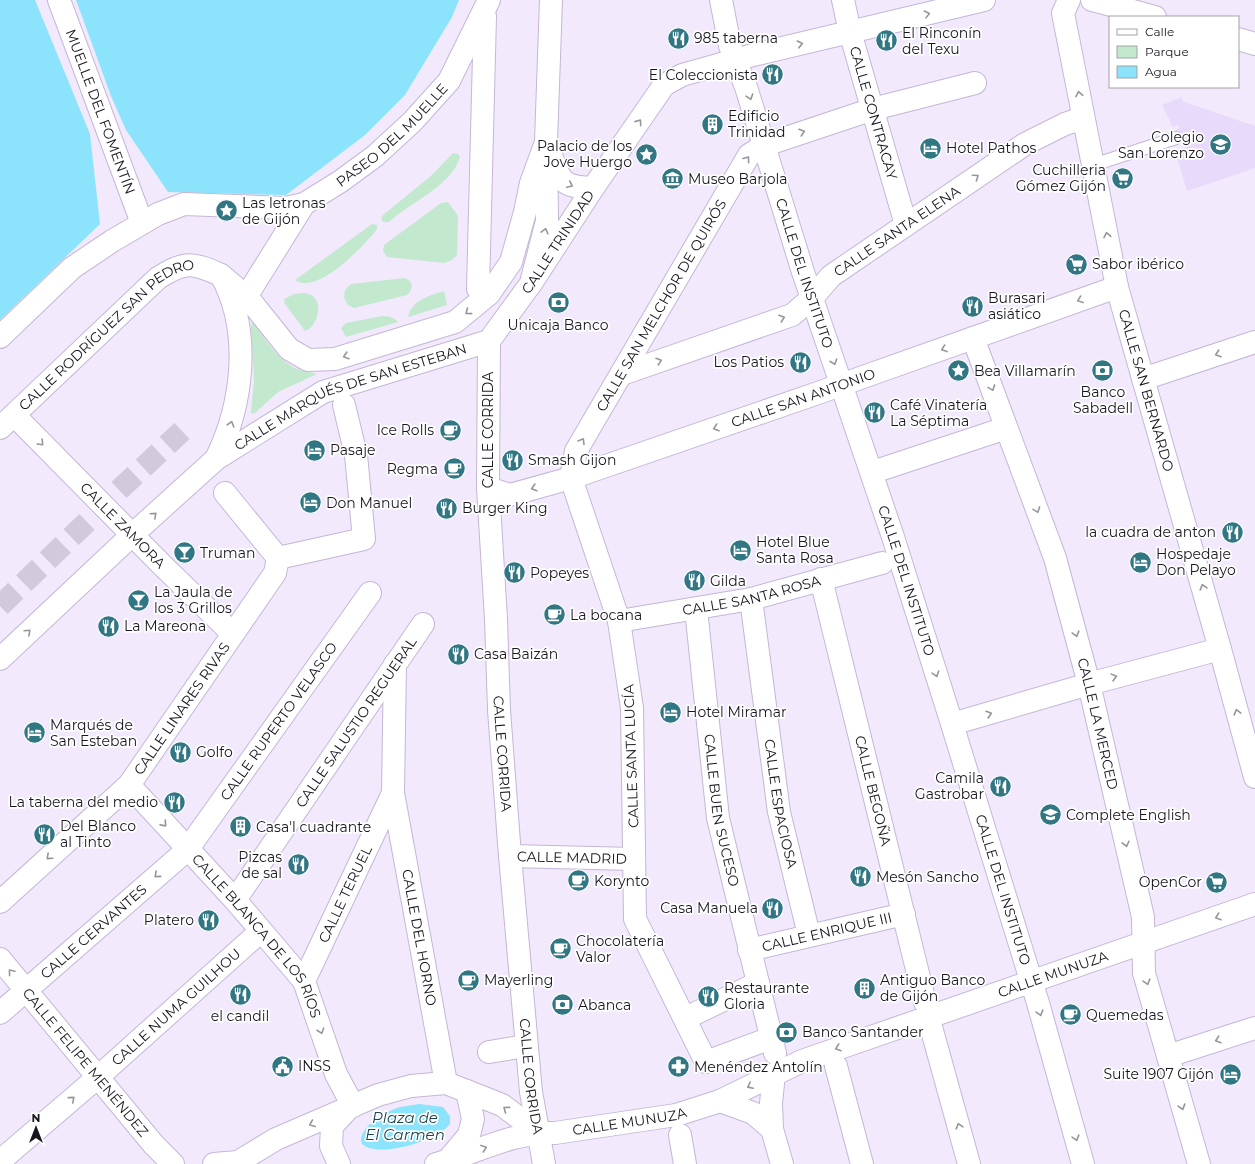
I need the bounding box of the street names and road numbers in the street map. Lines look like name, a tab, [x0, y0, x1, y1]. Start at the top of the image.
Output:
street label: MUELLE DEL FOMENTÍN	[62, 27, 139, 196]
street label: CALLE CONTRACAY	[846, 44, 901, 182]
street label: PASEO DEL MUELLE	[332, 80, 452, 191]
street label: CALLE SANTA ELENA	[830, 181, 964, 281]
street label: CALLE TRINIDAD	[517, 187, 598, 297]
street label: CALLE SAN MELCHOR DE QUIRÓS	[592, 196, 730, 415]
street label: CALLE DEL INSTITUTO	[772, 196, 837, 351]
street label: CALLE RODRÍGUEZ SAN PEDRO	[15, 256, 195, 414]
street label: CALLE SAN BERNARDO	[1115, 307, 1178, 474]
street label: CALLE MARQUÉS DE SAN ESTEBAN	[231, 339, 469, 454]
street label: CALLE SAN ANTONIO	[729, 364, 878, 431]
street label: CALLE CORRIDA	[479, 371, 497, 488]
street label: CALLE ZAMORA	[77, 479, 170, 573]
street label: CALLE DEL INSTITUTO	[874, 503, 939, 658]
street label: CALLE SANTA ROSA	[681, 571, 823, 619]
street label: CALLE SALUSTIO REGUERAL	[292, 633, 421, 811]
street label: CALLE RUPERTO VELASCO	[216, 638, 341, 804]
street label: CALLE LINARES RIVAS	[130, 639, 234, 778]
street label: CALLE LA MERCED	[1073, 656, 1122, 791]
street label: CALLE SANTA LUCÍA	[619, 683, 643, 828]
street label: CALLE CORRIDA	[490, 695, 516, 813]
street label: CALLE BUEN SUCESO	[700, 733, 743, 889]
street label: CALLE BEGOÑA	[851, 734, 896, 849]
street label: CALLE ESPACIOSA	[761, 738, 802, 871]
street label: CALLE DEL INSTITUTO	[971, 812, 1035, 968]
street label: CALLE TERUEL	[314, 842, 376, 946]
street label: CALLE MADRID	[517, 847, 627, 868]
street label: CALLE BLANCA DE LOS RÍOS	[188, 850, 325, 1020]
street label: CALLE DEL HORNO	[398, 868, 441, 1008]
street label: CALLE CERVANTES	[36, 880, 150, 983]
street label: CALLE ENRIQUE III	[760, 908, 894, 956]
street label: CALLE NUMA GUILHOU	[108, 944, 245, 1070]
street label: CALLE MUNUZA	[995, 946, 1111, 1001]
street label: CALLE FELIPE MENÉNDEZ	[19, 985, 153, 1139]
street label: CALLE CORRIDA	[515, 1018, 548, 1136]
street label: CALLE MUNUZA	[571, 1103, 690, 1139]

